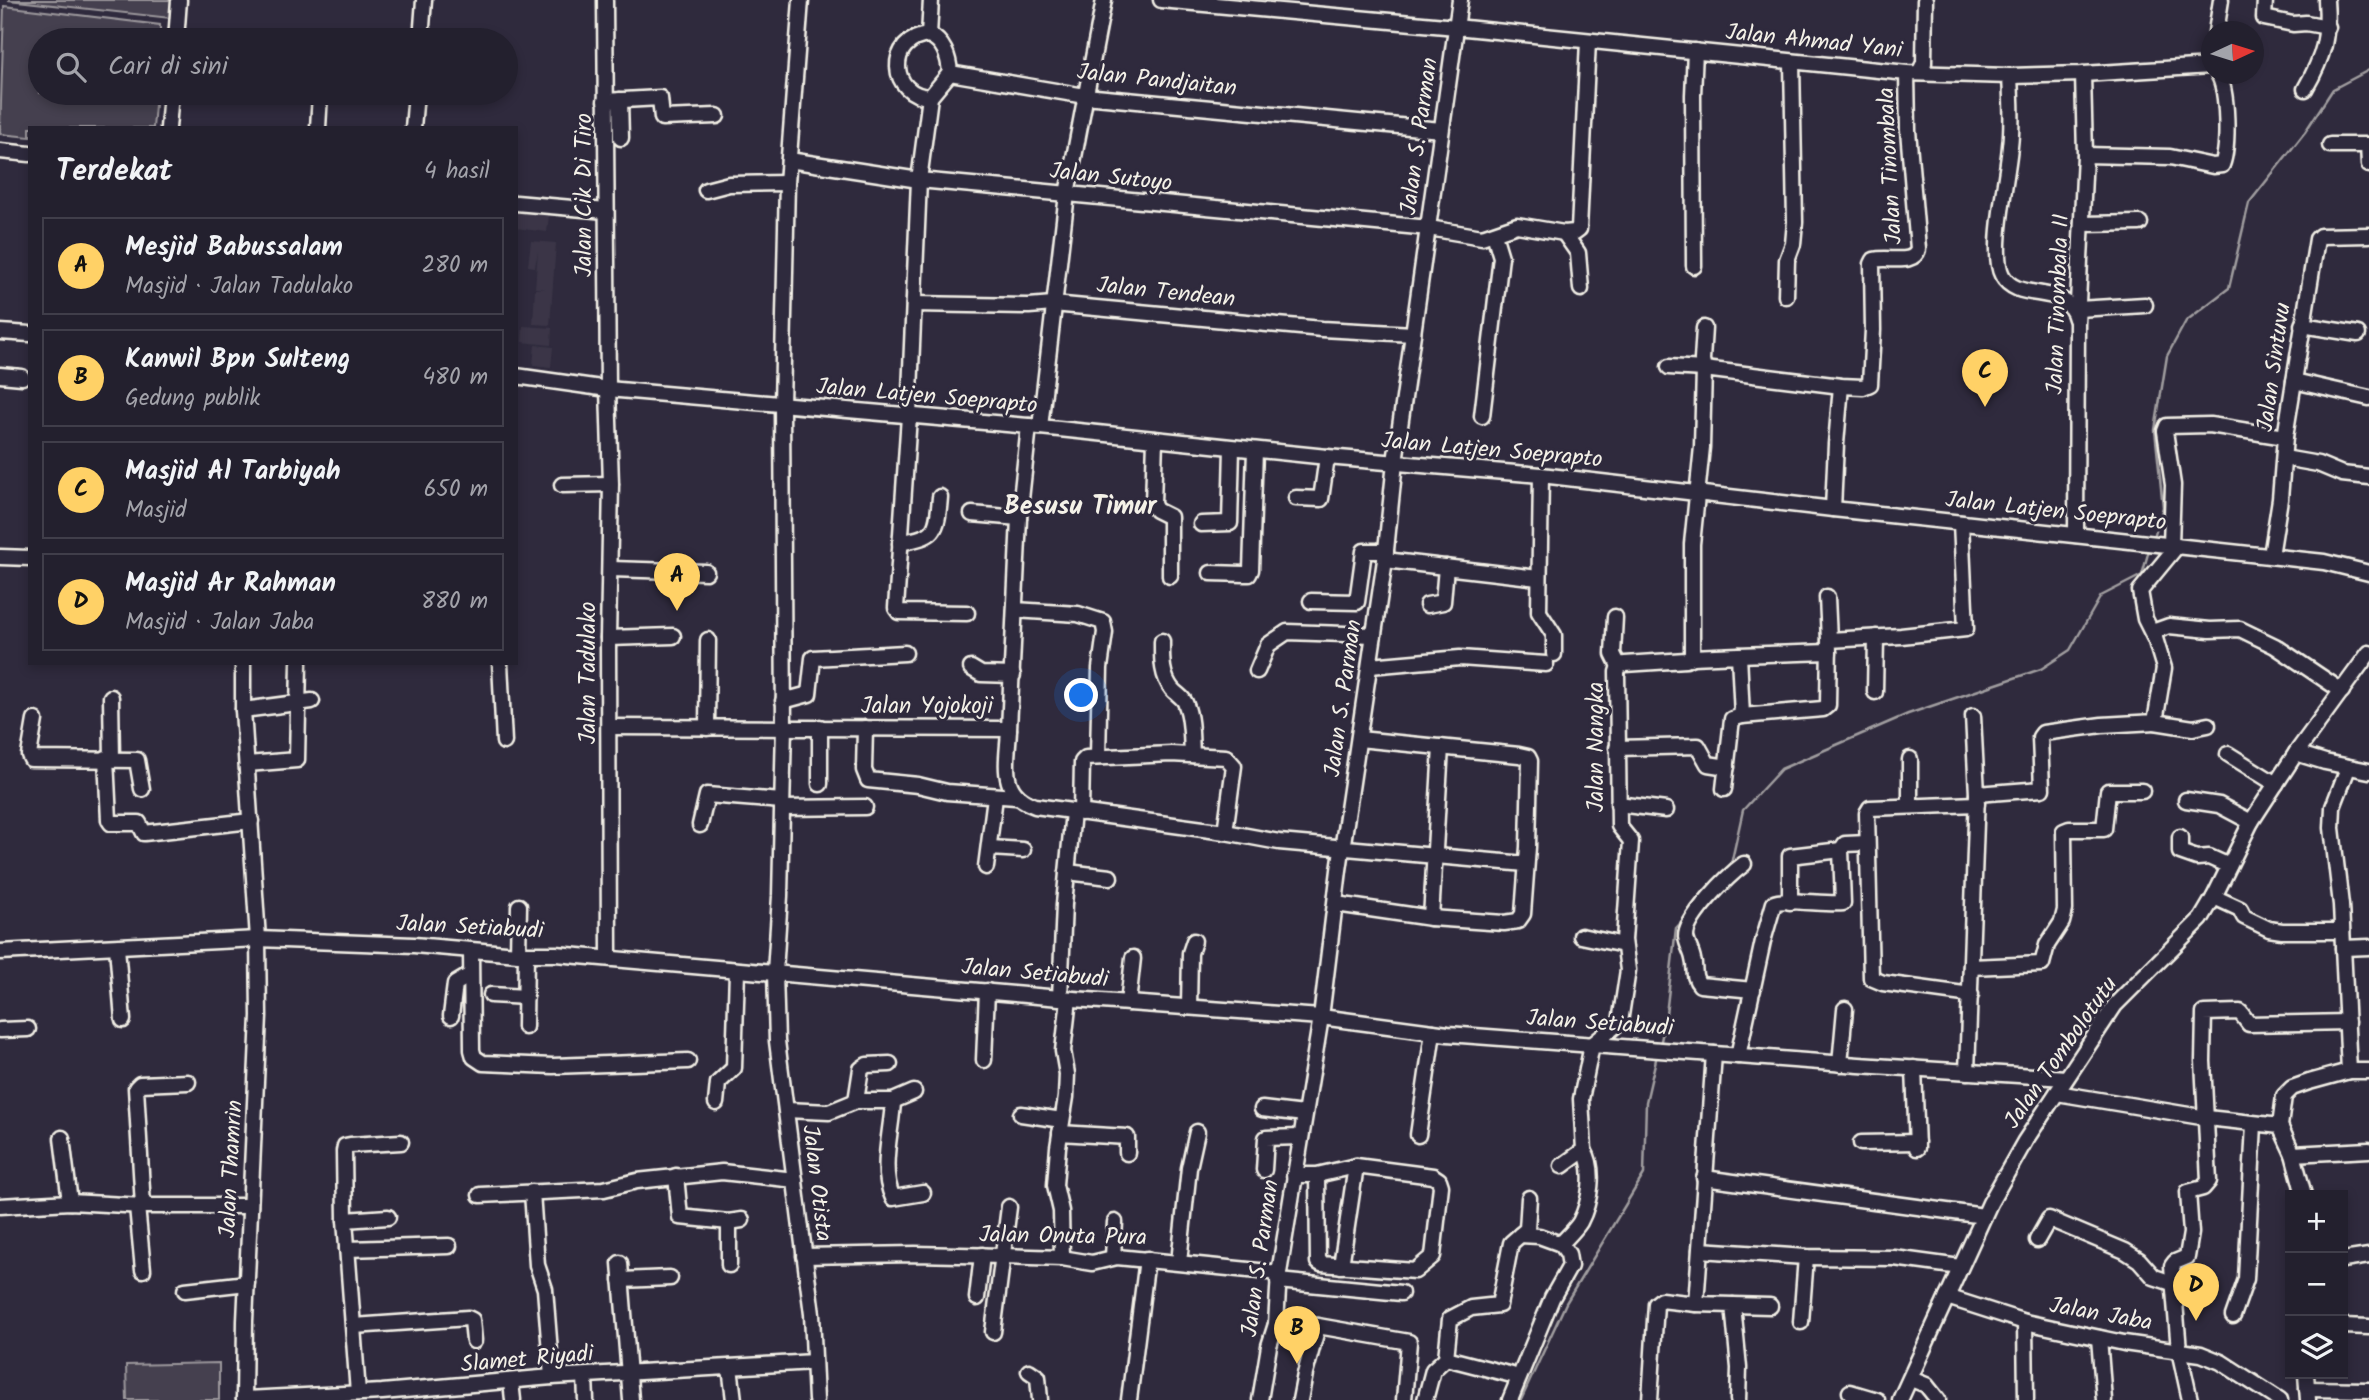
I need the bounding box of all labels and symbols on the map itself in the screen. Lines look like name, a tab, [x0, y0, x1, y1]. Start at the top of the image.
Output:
street label: Jalan Ahmad Yani	[1724, 15, 1905, 69]
north arrow	[2201, 21, 2264, 84]
street label: Jalan Pandjaitan	[1075, 55, 1238, 107]
street label: Jalan S. Parman	[1391, 55, 1449, 217]
street label: Jalan Tinombala	[1869, 86, 1913, 245]
street label: Jalan Cik Di Tiro	[567, 113, 603, 277]
street label: Jalan Sutoyo	[1048, 154, 1174, 202]
street label: Jalan Tinombala II	[2038, 213, 2080, 395]
street label: Jalan Tendean	[1095, 268, 1237, 318]
street label: Jalan Sintuvu	[2248, 300, 2302, 434]
pin: C	[1962, 349, 2008, 407]
street label: Jalan Latjen Soeprapto	[815, 369, 1039, 425]
street label: Jalan Latjen Soeprapto	[1380, 423, 1604, 479]
street label: Jalan Latjen Soeprapto	[1943, 482, 2168, 541]
district label: Besusu Timur	[1004, 486, 1158, 528]
pin: A	[654, 553, 700, 611]
street label: Jalan Tadulako	[571, 602, 607, 744]
street label: Jalan S. Parman	[1315, 617, 1373, 779]
your location	[1064, 678, 1098, 712]
street label: Jalan Nangka	[1579, 682, 1615, 812]
street label: Jalan Yojokoji	[861, 689, 994, 725]
street label: Jalan Setiabudi	[395, 906, 546, 950]
street label: Jalan Setiabudi	[960, 950, 1111, 998]
street label: Jalan Tombolotutu	[1996, 970, 2128, 1137]
street label: Jalan Setiabudi	[1525, 1001, 1676, 1047]
street label: Jalan Thamrin	[210, 1099, 254, 1239]
street label: Jalan Otista	[791, 1123, 841, 1244]
street label: Jalan S. Parman	[1232, 1177, 1290, 1339]
street label: Jalan Onuta Pura	[979, 1218, 1147, 1256]
pin: D	[2173, 1263, 2219, 1321]
street label: Jalan Jaba	[2046, 1288, 2155, 1342]
pin: B	[1274, 1306, 1320, 1364]
street label: Slamet Riyadi	[459, 1336, 596, 1384]

